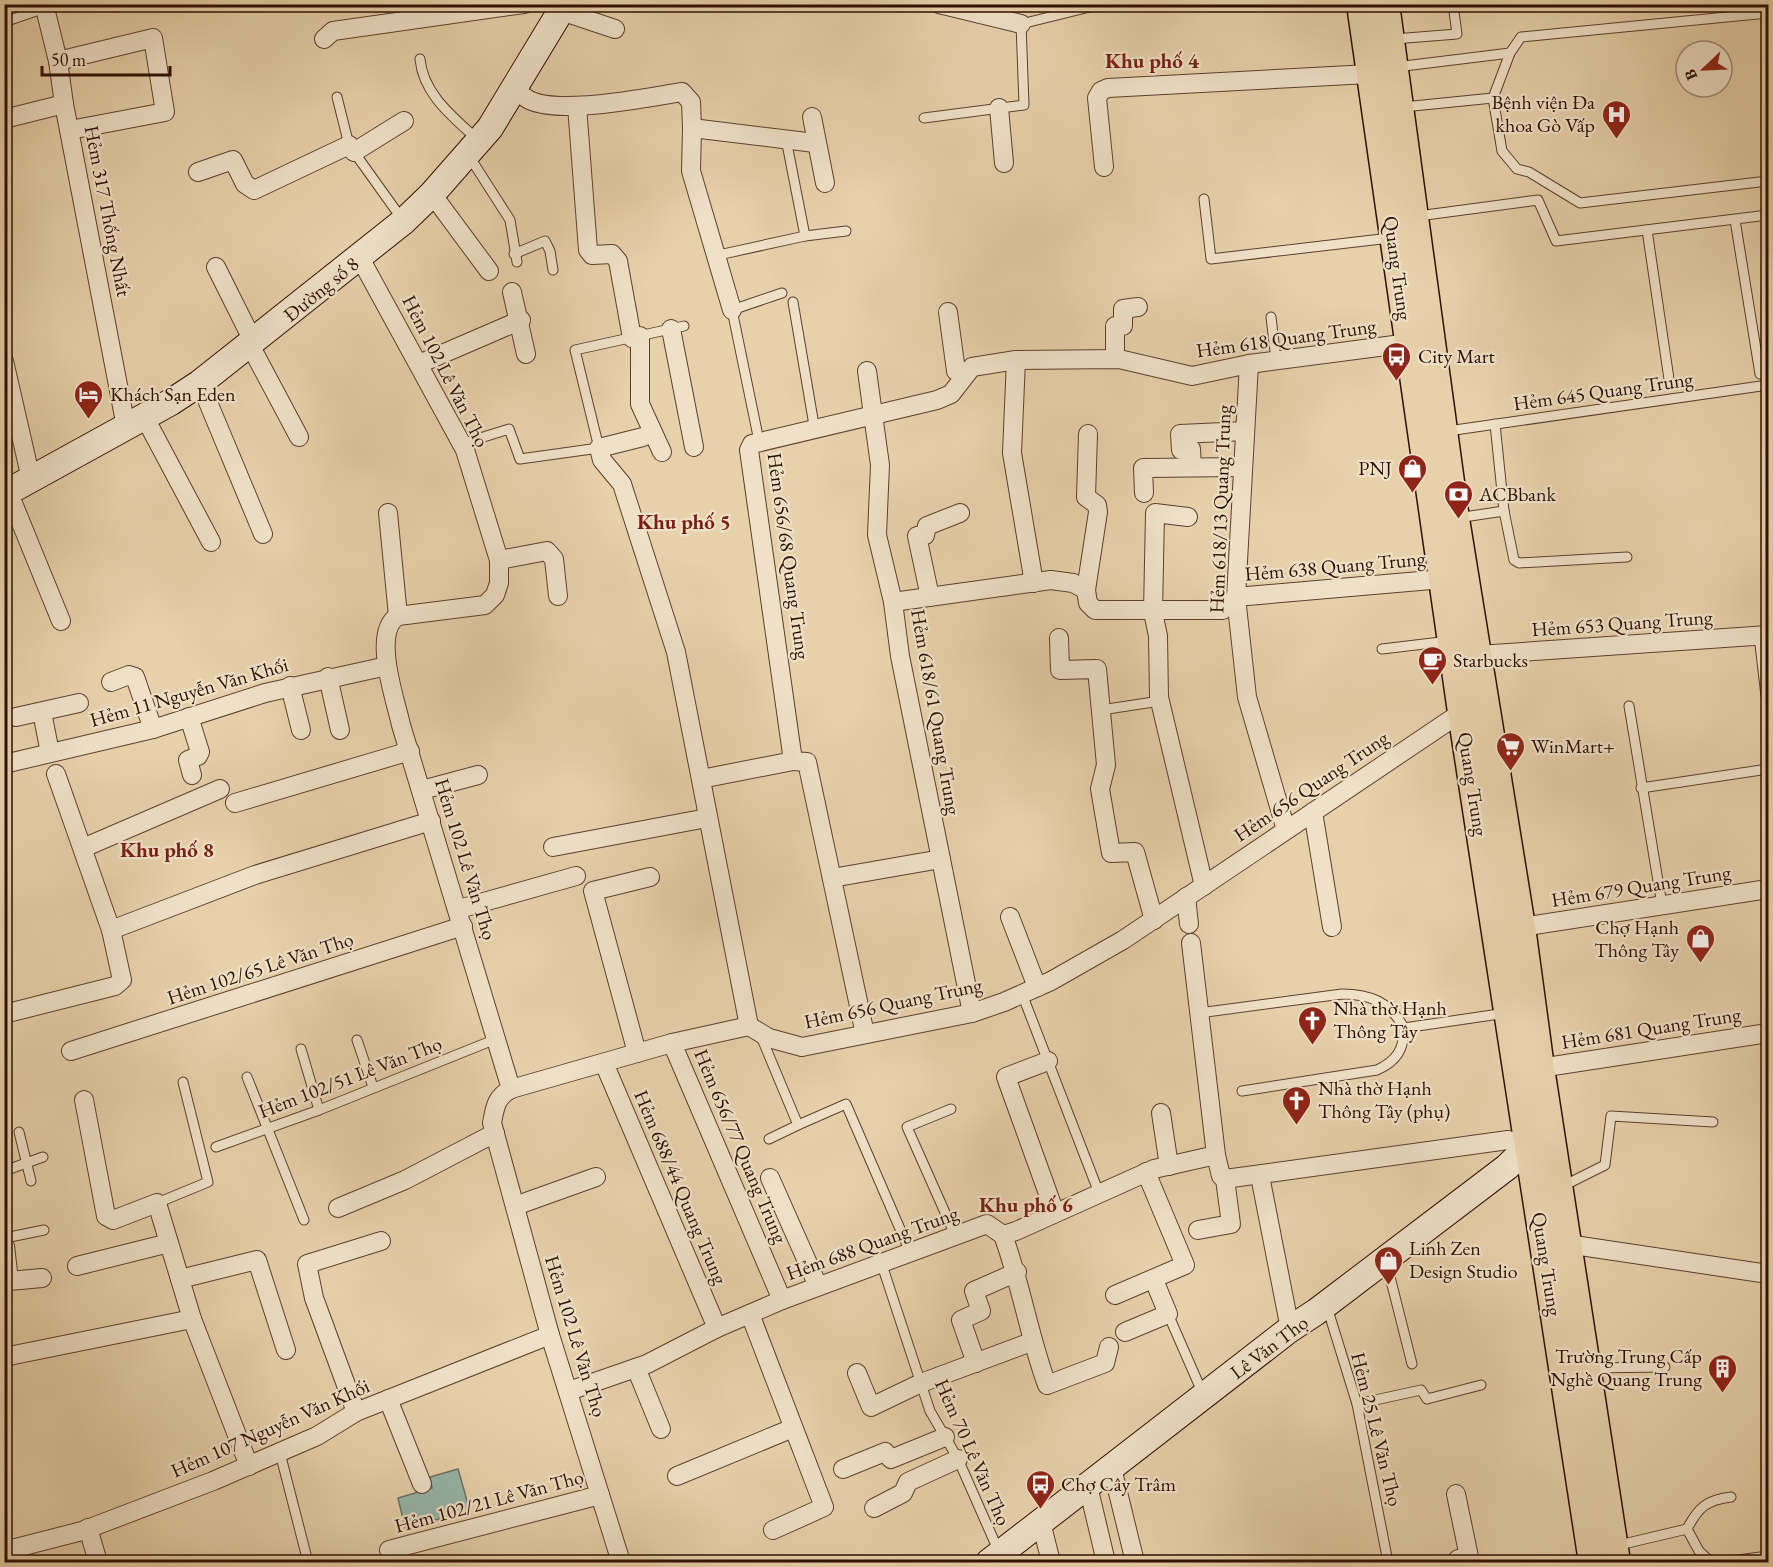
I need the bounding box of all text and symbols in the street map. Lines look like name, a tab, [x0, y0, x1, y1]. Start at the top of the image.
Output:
scale bar	[42, 39, 170, 77]
north arrow	[1674, 39, 1734, 99]
district label: Khu phố 4	[1105, 47, 1200, 74]
text: 50 m	[51, 48, 86, 71]
text: B	[1679, 66, 1702, 83]
place label: Bệnh viện Đa khoa Gò Vấp	[1492, 89, 1595, 138]
hospital icon: Bệnh viện Đa khoa Gò Vấp	[1600, 98, 1632, 140]
street label: Hẻm 317 Thống Nhất	[79, 123, 137, 299]
street label: Quang Trung	[1378, 214, 1418, 322]
street label: Đường số 8	[278, 251, 364, 327]
street label: Hẻm 102 Lê Văn Thọ	[396, 291, 496, 452]
street label: Hẻm 618 Quang Trung	[1194, 312, 1378, 363]
bus stop icon: City Mart	[1381, 340, 1413, 382]
place label: City Mart	[1418, 343, 1495, 369]
street label: Hẻm 645 Quang Trung	[1511, 365, 1695, 416]
hotel icon: Khách Sạn Eden	[73, 378, 105, 420]
place label: Khách Sạn Eden	[110, 381, 236, 407]
street label: Hẻm 618/13 Quang Trung	[1203, 404, 1237, 614]
street label: Hẻm 656/68 Quang Trung	[762, 451, 816, 661]
shop icon: PNJ	[1397, 452, 1429, 494]
place label: PNJ	[1358, 455, 1392, 481]
bank icon: ACBbank	[1442, 478, 1474, 520]
place label: ACBbank	[1478, 481, 1557, 507]
district label: Khu phố 5	[637, 508, 731, 535]
street label: Hẻm 638 Quang Trung	[1244, 545, 1427, 587]
street label: Hẻm 653 Quang Trung	[1531, 604, 1714, 642]
street label: Hẻm 618/61 Quang Trung	[905, 607, 967, 817]
cafe icon: Starbucks	[1416, 644, 1448, 686]
place label: Starbucks	[1453, 647, 1528, 673]
street label: Hẻm 11 Nguyễn Văn Khối	[87, 651, 291, 733]
street label: Hẻm 656 Quang Trung	[1229, 724, 1394, 847]
street label: Quang Trung	[1452, 730, 1494, 838]
supermarket icon: WinMart+	[1494, 730, 1526, 772]
place label: WinMart+	[1531, 733, 1615, 759]
street label: Hẻm 102 Lê Văn Thọ	[429, 775, 503, 943]
district label: Khu phố 8	[120, 836, 214, 863]
street label: Hẻm 679 Quang Trung	[1549, 859, 1733, 913]
place label: Chợ Hạnh Thông Tây	[1594, 914, 1679, 963]
shop icon: Chợ Hạnh Thông Tây	[1684, 922, 1716, 964]
street label: Hẻm 102/65 Lê Văn Thọ	[163, 926, 357, 1010]
street label: Hẻm 656 Quang Trung	[802, 971, 985, 1035]
place label: Nhà thờ Hạnh Thông Tây	[1333, 995, 1447, 1044]
street label: Hẻm 681 Quang Trung	[1559, 1001, 1743, 1055]
church icon: Nhà thờ Hạnh Thông Tây	[1296, 1004, 1328, 1046]
street label: Hẻm 102/51 Lê Văn Thọ	[254, 1030, 446, 1124]
street label: Hẻm 656/77 Quang Trung	[688, 1045, 794, 1247]
place label: Nhà thờ Hạnh Thông Tây (phụ)	[1318, 1075, 1450, 1124]
church icon: Nhà thờ Hạnh Thông Tây (phụ)	[1281, 1084, 1313, 1126]
street label: Hẻm 688/44 Quang Trung	[628, 1086, 734, 1288]
district label: Khu phố 6	[979, 1191, 1073, 1218]
street label: Hẻm 688 Quang Trung	[782, 1200, 962, 1286]
street label: Quang Trung	[1526, 1210, 1568, 1318]
place label: Linh Zen Design Studio	[1409, 1235, 1518, 1284]
shop icon: Linh Zen Design Studio	[1372, 1244, 1404, 1286]
street label: Hẻm 102 Lê Văn Thọ	[539, 1252, 613, 1420]
street label: Lê Văn Thọ	[1225, 1309, 1313, 1385]
place label: Trường Trung Cấp Nghề Quang Trung	[1550, 1343, 1702, 1392]
street label: Hẻm 25 Lê Văn Thọ	[1345, 1349, 1409, 1509]
building icon: Trường Trung Cấp Nghề Quang Trung	[1707, 1352, 1739, 1394]
street label: Hẻm 107 Nguyễn Văn Khối	[167, 1372, 373, 1484]
street label: Hẻm 70 Lê Văn Thọ	[929, 1375, 1017, 1529]
street label: Hẻm 102/21 Lê Văn Thọ	[392, 1463, 586, 1539]
bus stop icon: Chợ Cây Trâm	[1024, 1468, 1056, 1510]
place label: Chợ Cây Trâm	[1061, 1471, 1176, 1497]

